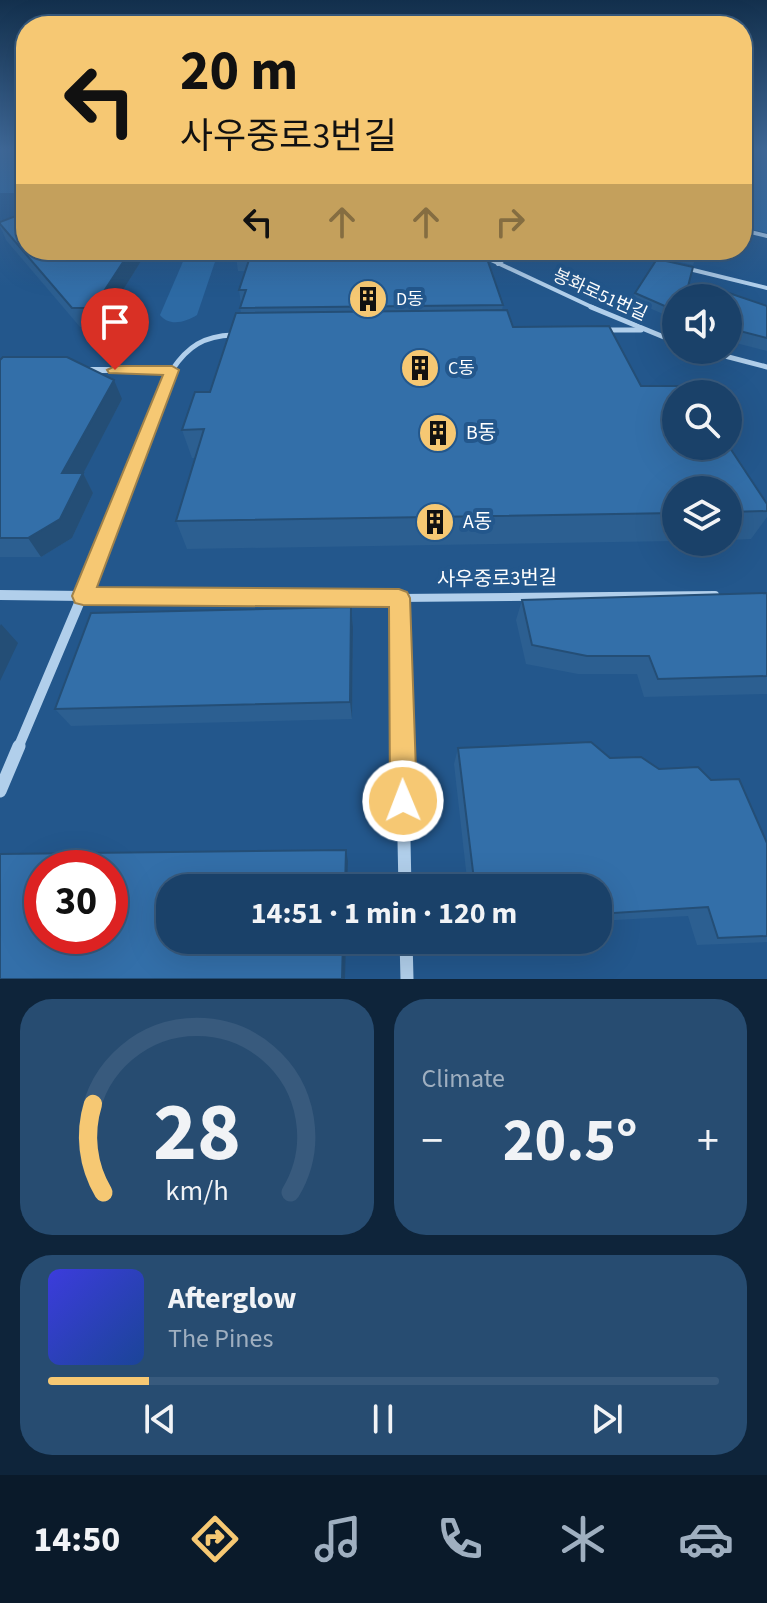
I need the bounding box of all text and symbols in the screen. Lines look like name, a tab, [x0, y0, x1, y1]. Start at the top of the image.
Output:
text: 20 m	[180, 32, 298, 111]
icon: left	[48, 48, 152, 152]
text: 사우중로3번길	[180, 111, 397, 162]
icon: left	[236, 200, 280, 244]
icon: ahead	[320, 200, 364, 244]
icon: ahead	[404, 200, 448, 244]
icon: right	[488, 200, 532, 244]
street label: 봉화로51번길	[549, 263, 651, 327]
building icon: D동	[347, 278, 389, 320]
map controls	[662, 284, 742, 556]
button: sound	[662, 284, 742, 364]
place label: D동	[396, 287, 424, 312]
pin	[81, 288, 149, 370]
icon: arrive	[93, 300, 137, 344]
building icon: C동	[399, 347, 441, 389]
place label: C동	[448, 356, 475, 381]
button: search	[662, 380, 742, 460]
building icon: B동	[417, 412, 459, 454]
place label: B동	[466, 419, 496, 447]
button: layers	[662, 476, 742, 556]
building icon: A동	[414, 501, 456, 543]
place label: A동	[463, 508, 492, 536]
street label: 사우중로3번길	[437, 564, 557, 594]
position arrow	[361, 759, 445, 843]
speed limit sign: 30	[24, 850, 128, 954]
text: 14:51 · 1 min · 120 m	[251, 892, 517, 935]
text: Climate	[422, 1060, 505, 1097]
text: 28	[153, 1074, 241, 1192]
text: 20.5°	[503, 1099, 638, 1184]
text: −	[422, 1110, 443, 1173]
text: +	[697, 1110, 719, 1173]
text: km/h	[165, 1171, 228, 1211]
text: Afterglow	[168, 1277, 296, 1320]
text: The Pines	[168, 1320, 273, 1357]
icon: previous	[138, 1397, 182, 1441]
icon: pause	[361, 1397, 405, 1441]
icon: next	[585, 1397, 629, 1441]
icon: directions	[187, 1511, 243, 1567]
icon: music	[310, 1511, 366, 1567]
icon: phone	[432, 1511, 488, 1567]
icon: climate	[555, 1511, 611, 1567]
icon: car	[678, 1511, 734, 1567]
text: 14:50	[33, 1514, 120, 1565]

